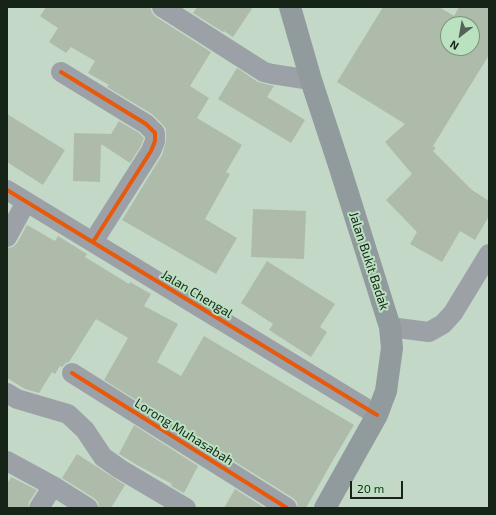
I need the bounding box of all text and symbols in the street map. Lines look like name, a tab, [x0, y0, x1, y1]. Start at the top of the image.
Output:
north arrow	[440, 16, 480, 56]
text: N	[447, 38, 461, 53]
street label: Jalan Bukit Badak	[346, 210, 392, 312]
street label: Jalan Chengal	[158, 267, 236, 321]
street label: Lorong Muhasabah	[132, 395, 236, 469]
scale bar	[352, 473, 405, 499]
text: 20 m	[357, 481, 384, 495]

